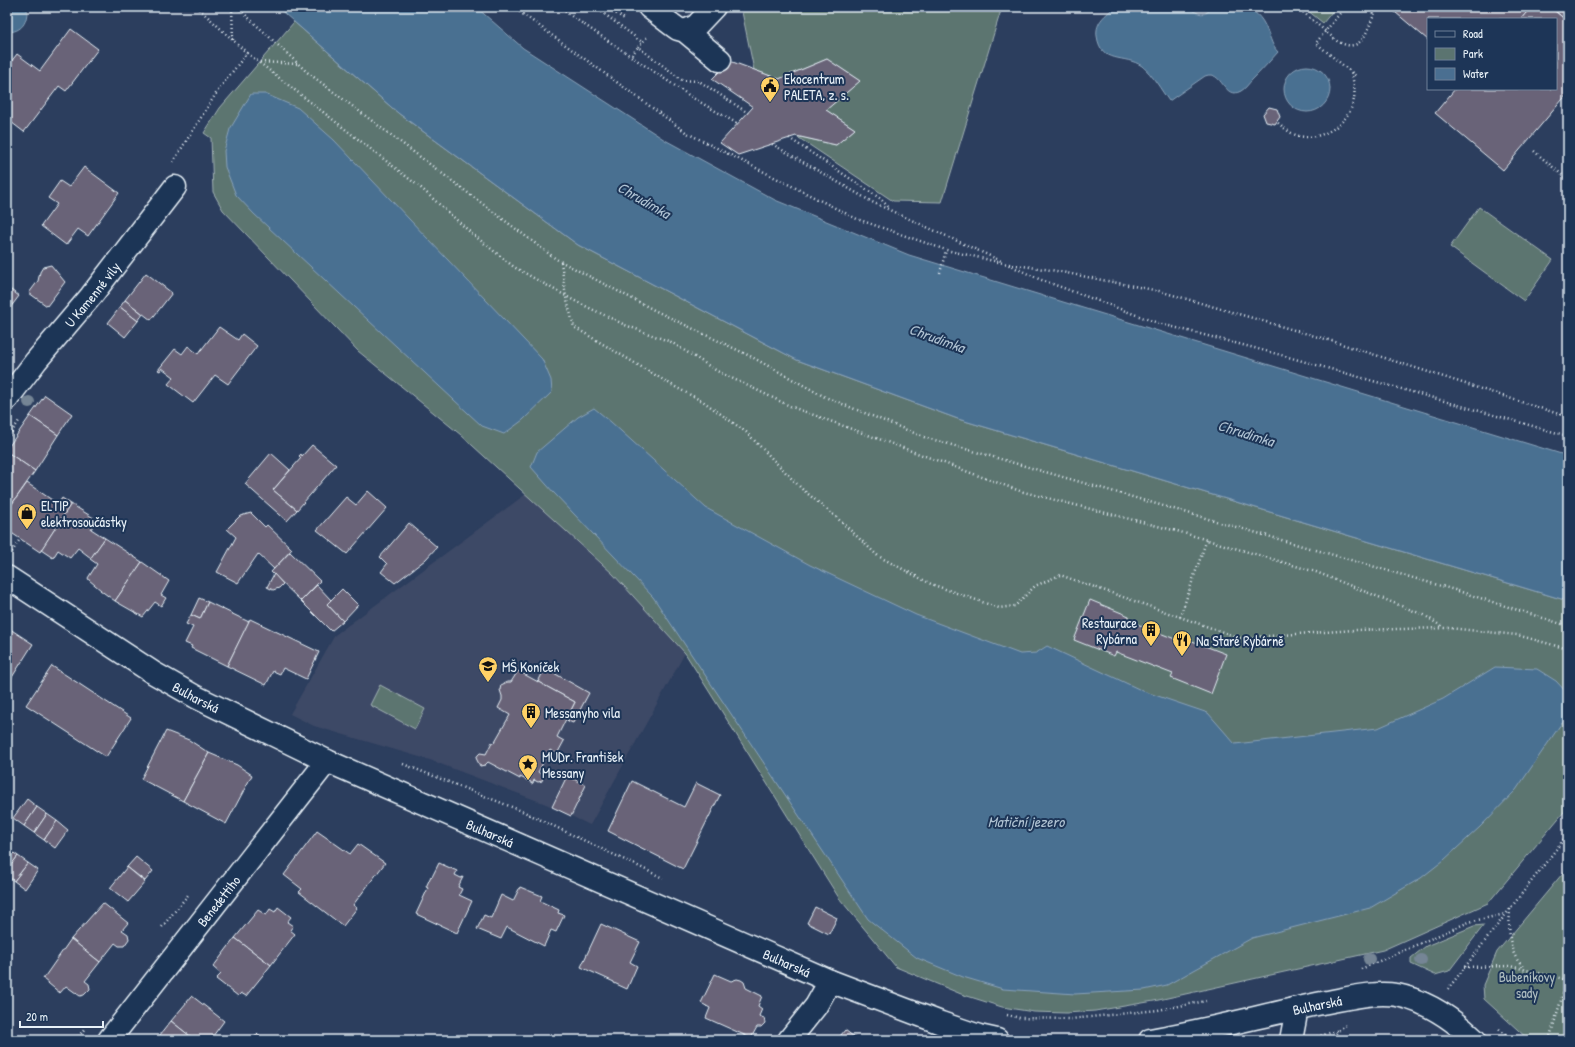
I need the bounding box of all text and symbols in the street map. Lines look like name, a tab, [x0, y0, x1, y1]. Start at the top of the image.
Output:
legend	[1427, 18, 1557, 90]
text: Road	[1463, 25, 1483, 42]
text: Park	[1463, 45, 1483, 62]
text: Water	[1463, 65, 1489, 82]
place label: Ekocentrum PALETA, z. s.	[784, 69, 849, 104]
public building icon: Ekocentrum PALETA, z. s.	[759, 75, 781, 103]
water label: Chrudimka	[614, 176, 676, 225]
street label: U Kamenné vily	[60, 257, 125, 331]
water label: Chrudimka	[906, 318, 970, 358]
water label: Chrudimka	[1215, 415, 1279, 452]
place label: ELTIP elektrosoučástky	[41, 496, 127, 532]
shop icon: ELTIP elektrosoučástky	[16, 502, 38, 530]
place label: Restaurace Rybárna	[1082, 613, 1138, 649]
building icon: Restaurace Rybárna	[1140, 619, 1162, 647]
restaurant icon: Na Staré Rybárně	[1171, 629, 1193, 657]
place label: Na Staré Rybárně	[1196, 631, 1284, 651]
school or university icon: MŠ Koníček	[477, 655, 499, 683]
place label: MŠ Koníček	[502, 657, 559, 676]
street label: Bulharská	[170, 676, 223, 717]
building icon: Messanyho vila	[520, 701, 542, 729]
place label: Messanyho vila	[545, 703, 621, 723]
place label: MUDr. František Messany	[542, 747, 624, 783]
place icon: MUDr. František Messany	[517, 753, 539, 781]
water label: Matiční jezero	[988, 811, 1065, 832]
street label: Bulharská	[464, 814, 517, 851]
street label: Benedettiho	[192, 871, 244, 930]
street label: Bulharská	[760, 944, 814, 981]
park label: Bubeníkovy sady	[1499, 967, 1555, 1003]
street label: Bulharská	[1291, 990, 1344, 1019]
scale bar	[20, 1003, 103, 1029]
text: 20 m	[26, 1008, 48, 1025]

